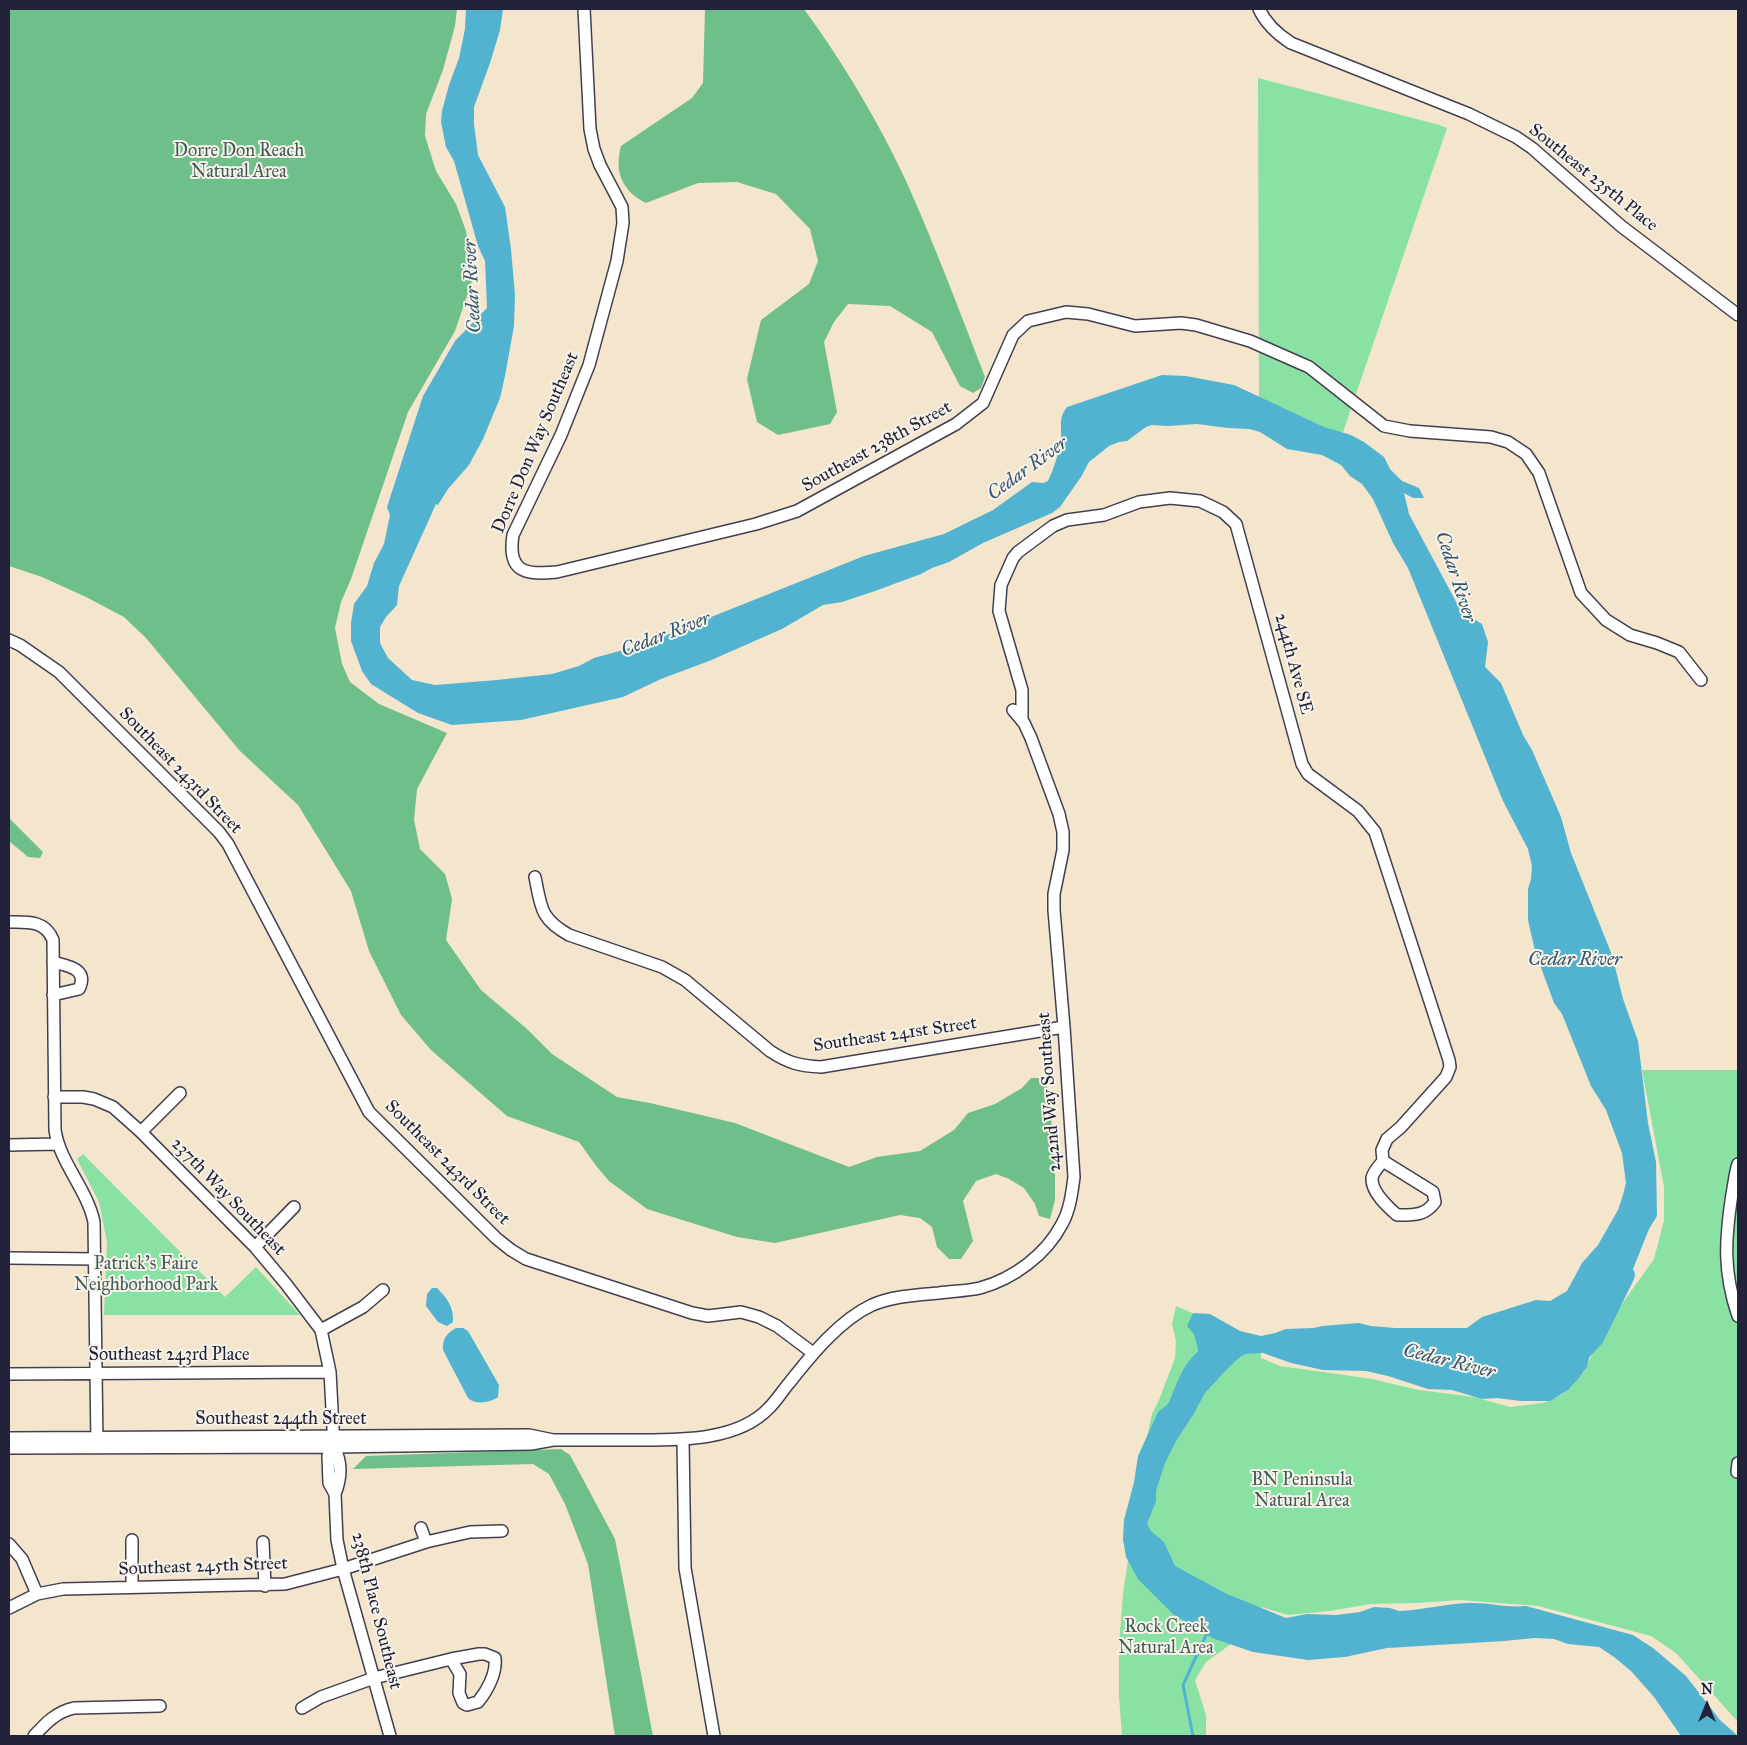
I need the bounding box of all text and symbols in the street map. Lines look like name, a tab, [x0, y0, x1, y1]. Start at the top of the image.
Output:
street label: Southeast 235th Place	[1524, 119, 1662, 237]
park label: Dorre Don Reach Natural Area	[174, 141, 304, 183]
water label: Cedar River	[459, 239, 487, 333]
street label: Dorre Don Way Southeast	[488, 349, 584, 537]
street label: Southeast 238th Street	[798, 397, 956, 497]
water label: Cedar River	[983, 432, 1073, 506]
water label: Cedar River	[1430, 529, 1480, 625]
water label: Cedar River	[618, 608, 714, 662]
street label: 244th Ave SE	[1269, 611, 1317, 717]
street label: Southeast 243rd Street	[114, 703, 246, 839]
water label: Cedar River	[1528, 949, 1622, 971]
street label: 242nd Way Southeast	[1034, 1012, 1066, 1172]
street label: Southeast 241st Street	[812, 1013, 978, 1057]
street label: Southeast 243rd Street	[380, 1096, 514, 1230]
street label: 237th Way Southeast	[166, 1134, 290, 1260]
park label: Patrick's Faire Neighborhood Park	[74, 1254, 218, 1296]
water label: Cedar River	[1401, 1340, 1497, 1384]
street label: Southeast 243rd Place	[89, 1345, 249, 1367]
street label: Southeast 244th Street	[195, 1409, 367, 1431]
park label: BN Peninsula Natural Area	[1251, 1470, 1353, 1512]
street label: 238th Place Southeast	[346, 1530, 406, 1692]
street label: Southeast 245th Street	[118, 1553, 288, 1581]
park label: Rock Creek Natural Area	[1118, 1617, 1214, 1660]
north arrow	[1682, 1680, 1732, 1730]
text: N	[1701, 1681, 1713, 1698]

